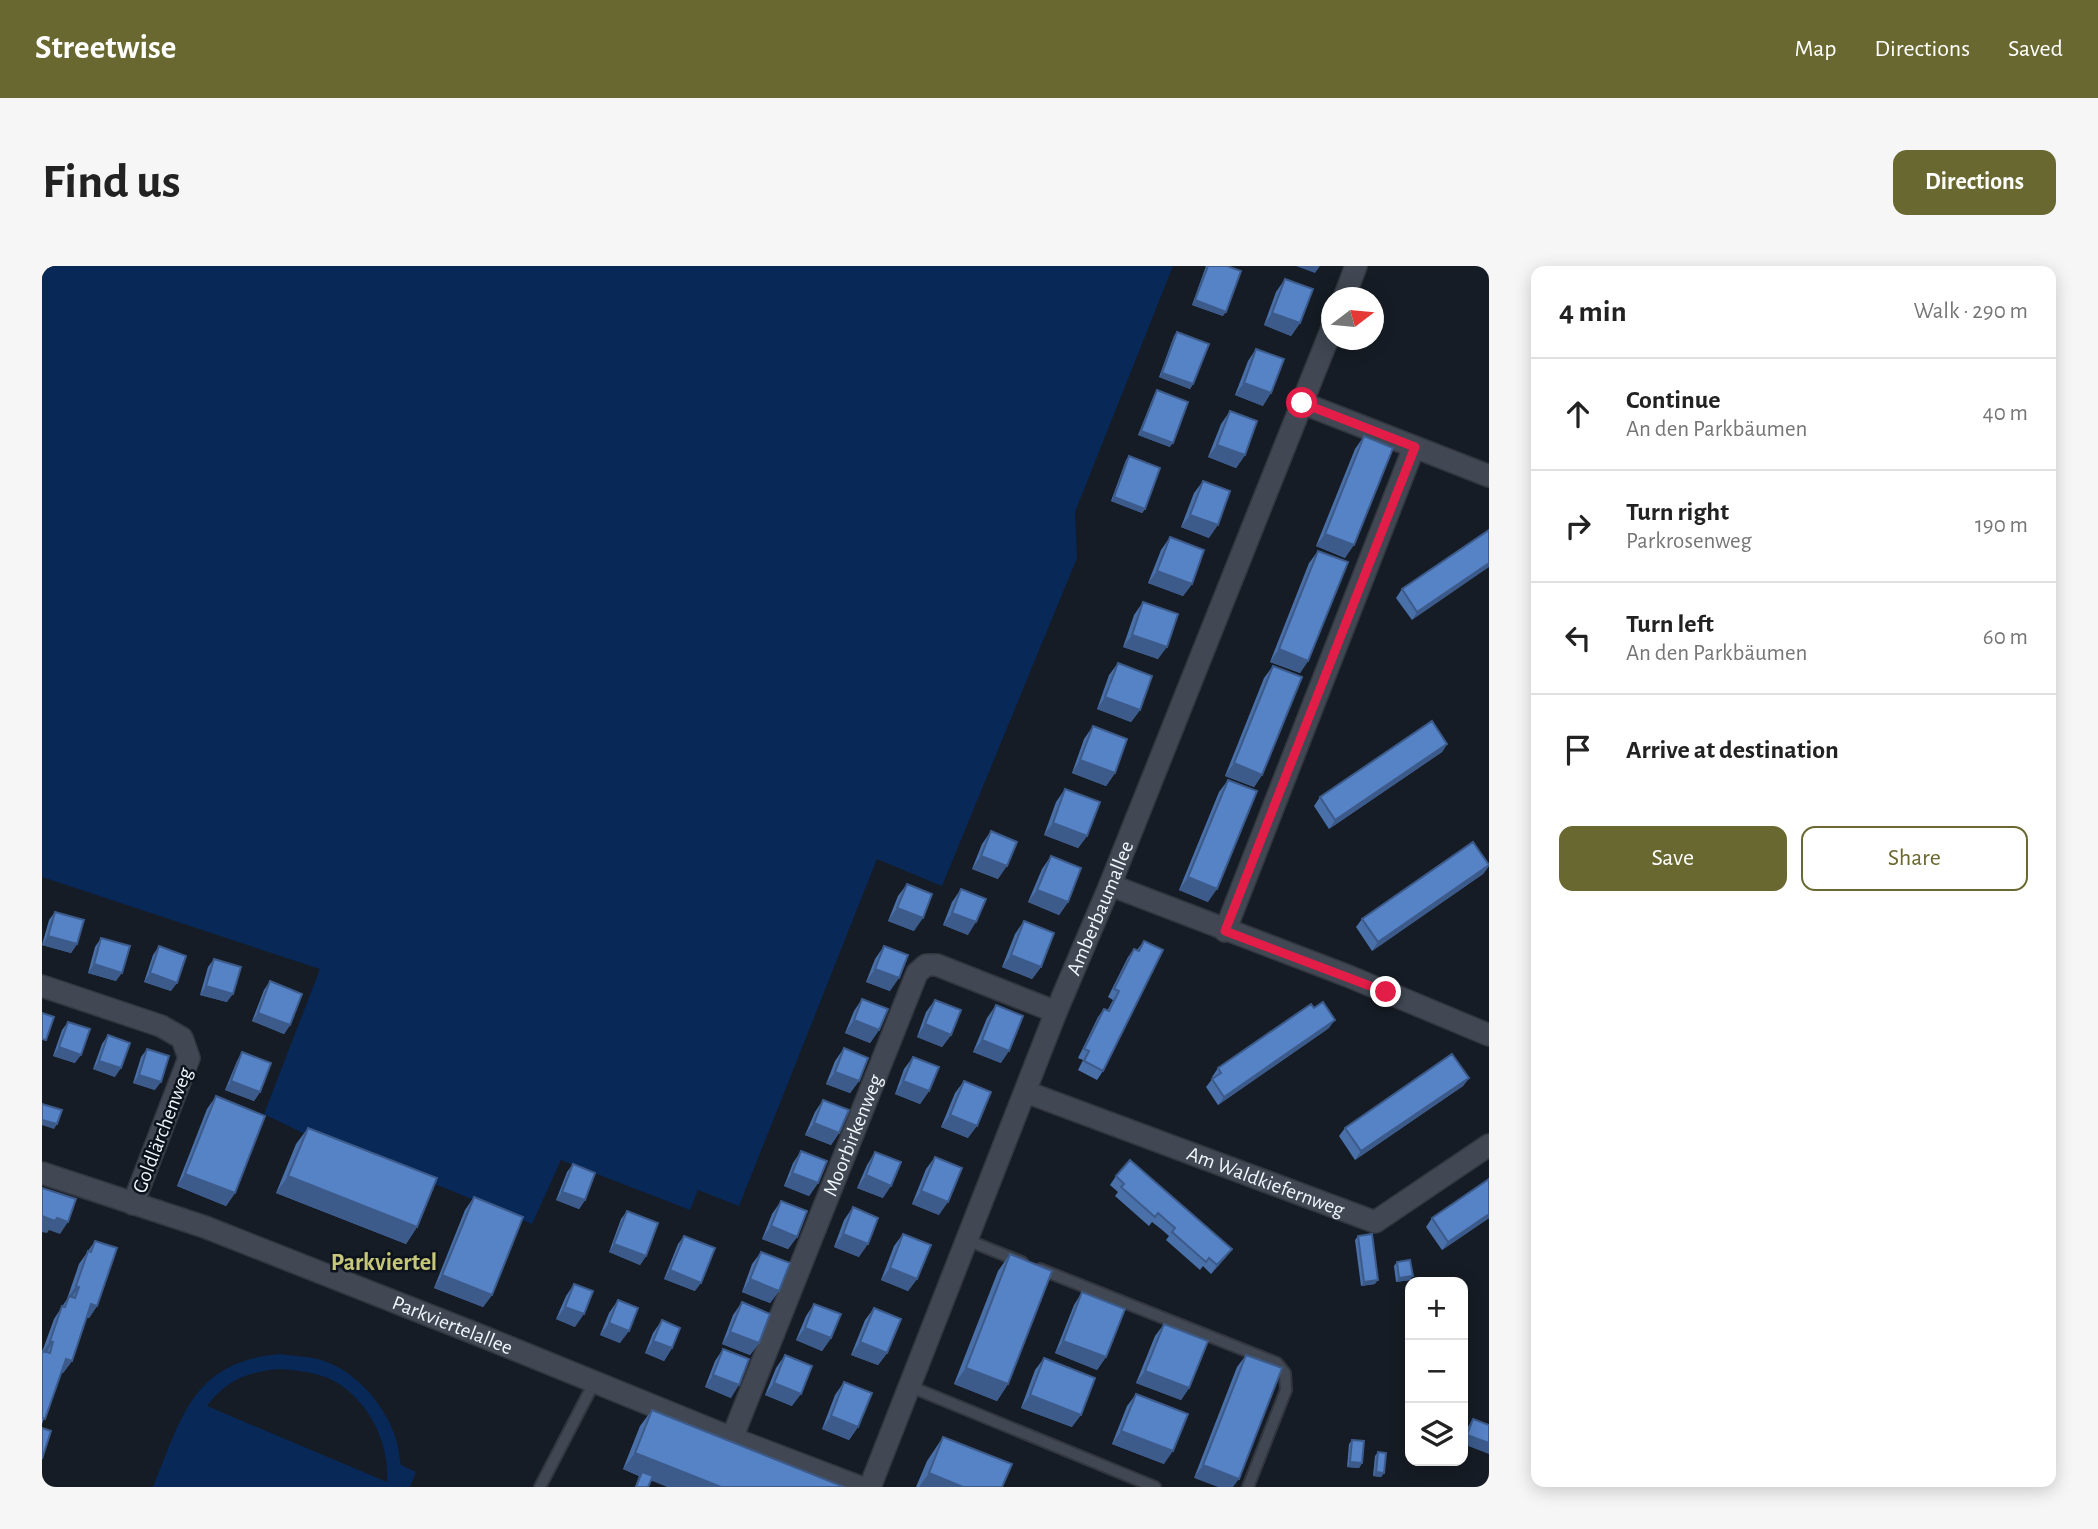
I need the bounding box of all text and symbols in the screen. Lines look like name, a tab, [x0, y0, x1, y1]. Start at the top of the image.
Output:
text: Streetwise	[35, 32, 176, 65]
text: Map	[1794, 37, 1836, 61]
text: Directions	[1874, 37, 1970, 61]
text: Saved	[2008, 37, 2063, 61]
button: Directions	[1893, 150, 2056, 215]
text: Find us	[42, 158, 181, 207]
north arrow	[1321, 287, 1384, 350]
text: 4 min	[1559, 297, 1627, 327]
text: Walk · 290 m	[1913, 300, 2028, 323]
route start	[1286, 387, 1317, 418]
text: Continue	[1626, 387, 1721, 413]
icon: ahead	[1559, 395, 1597, 433]
text: 40 m	[1983, 402, 2028, 425]
text: An den Parkbäumen	[1626, 418, 1807, 441]
text: Turn right	[1626, 499, 1729, 525]
icon: right	[1559, 507, 1597, 545]
text: 190 m	[1975, 514, 2028, 537]
text: Parkrosenweg	[1626, 530, 1752, 553]
text: Turn left	[1626, 611, 1714, 637]
icon: left	[1559, 619, 1597, 657]
text: 60 m	[1983, 626, 2028, 649]
text: An den Parkbäumen	[1626, 642, 1807, 665]
icon: arrive	[1559, 731, 1597, 769]
text: Arrive at destination	[1626, 737, 1839, 763]
button: Save	[1559, 826, 1787, 891]
button: Share	[1801, 826, 2028, 891]
street label: Amberbaumallee	[1063, 838, 1137, 978]
route end	[1370, 976, 1401, 1007]
street label: Goldlärchenweg	[129, 1064, 196, 1196]
street label: Moorbirkenweg	[819, 1071, 887, 1199]
street label: Am Waldkiefernweg	[1184, 1143, 1348, 1221]
district label: Parkviertel	[331, 1251, 437, 1275]
map controls	[1405, 1277, 1468, 1466]
button: +	[1405, 1277, 1468, 1340]
street label: Parkviertelallee	[389, 1292, 516, 1359]
button: −	[1405, 1340, 1468, 1403]
button: layers	[1405, 1403, 1468, 1466]

